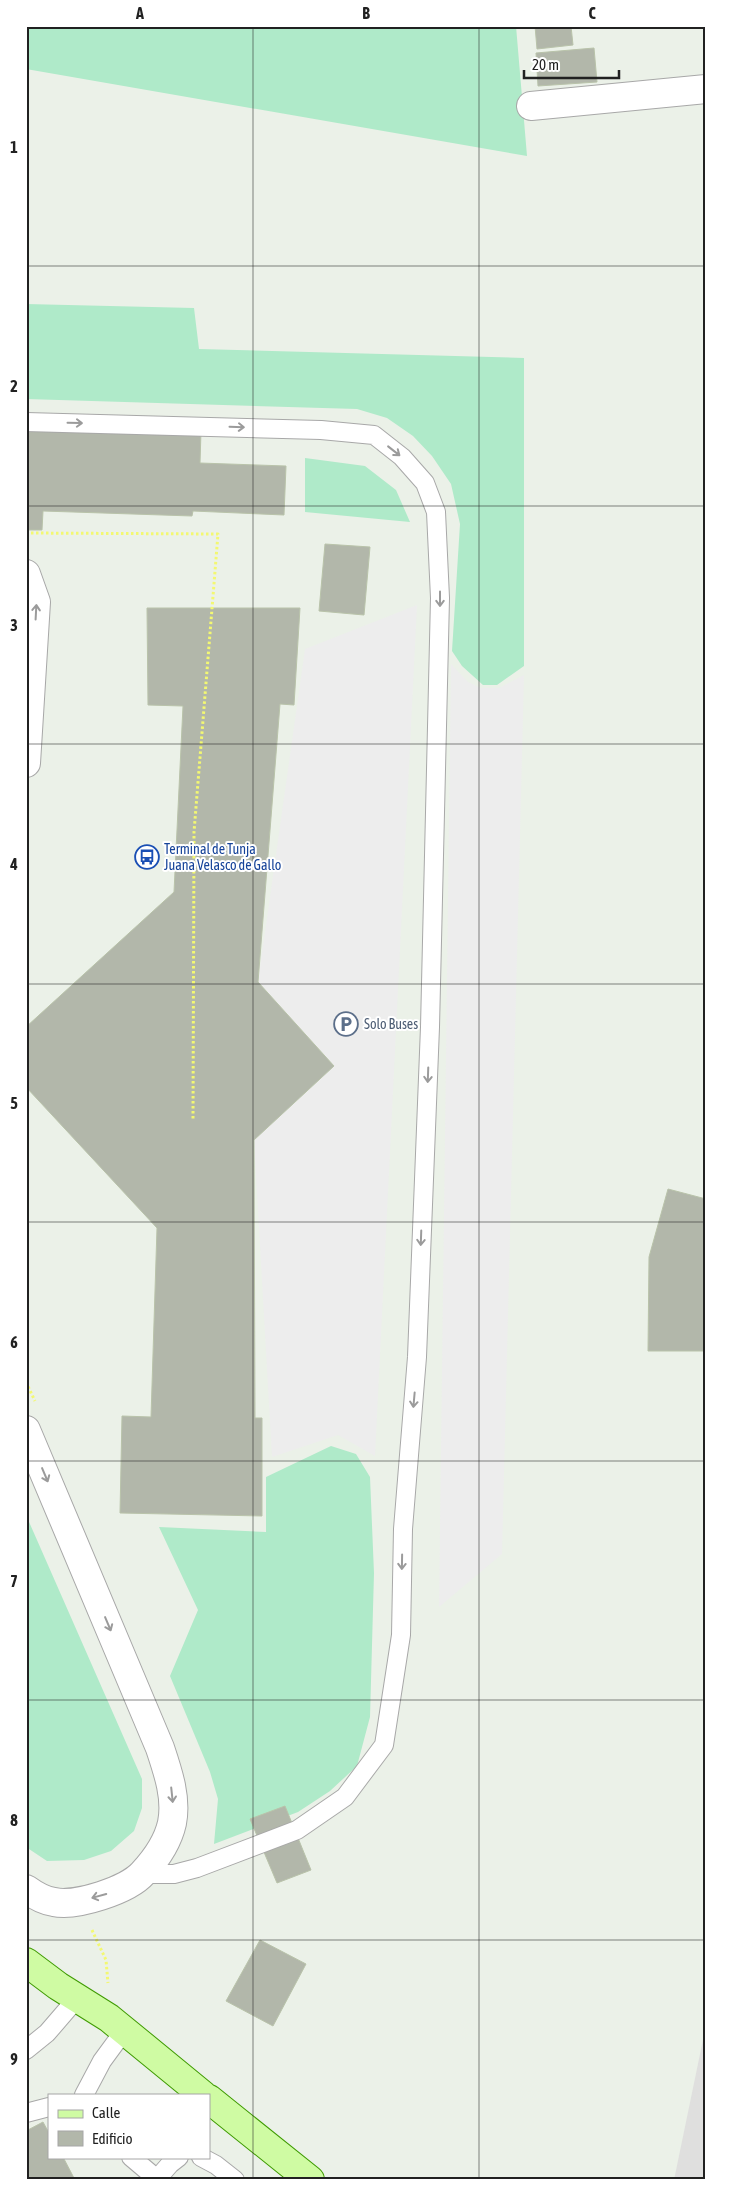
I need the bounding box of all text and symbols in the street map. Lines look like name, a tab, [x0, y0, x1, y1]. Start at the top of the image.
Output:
text: A	[135, 4, 144, 22]
text: B	[362, 4, 370, 22]
text: C	[588, 4, 596, 22]
scale bar	[524, 48, 620, 80]
text: 20 m	[532, 56, 559, 73]
text: 1	[10, 138, 18, 156]
text: 2	[10, 377, 18, 395]
one-way arrow	[66, 418, 83, 428]
one-way arrow	[229, 423, 245, 432]
one-way arrow	[387, 445, 400, 456]
one-way arrow	[435, 590, 445, 606]
one-way arrow	[31, 604, 40, 620]
text: 3	[10, 616, 18, 634]
place label: Terminal de Tunja Juana Velasco de Gallo	[164, 841, 281, 873]
bus stop icon: Terminal de Tunja Juana Velasco de Gallo	[134, 844, 160, 870]
text: 4	[9, 855, 18, 873]
parking icon: Solo Buses	[333, 1011, 359, 1037]
place label: Solo Buses	[364, 1016, 418, 1032]
one-way arrow	[424, 1067, 433, 1083]
text: 5	[10, 1094, 18, 1112]
one-way arrow	[417, 1229, 426, 1245]
text: 6	[10, 1333, 18, 1351]
one-way arrow	[409, 1392, 418, 1408]
one-way arrow	[41, 1467, 50, 1482]
one-way arrow	[397, 1554, 407, 1570]
text: 7	[10, 1572, 18, 1590]
one-way arrow	[104, 1616, 113, 1631]
one-way arrow	[167, 1787, 177, 1803]
text: 8	[10, 1811, 18, 1829]
one-way arrow	[91, 1892, 107, 1902]
text: 9	[10, 2050, 18, 2068]
legend	[48, 2094, 210, 2158]
text: Calle	[92, 2104, 121, 2121]
text: Edificio	[92, 2130, 133, 2147]

